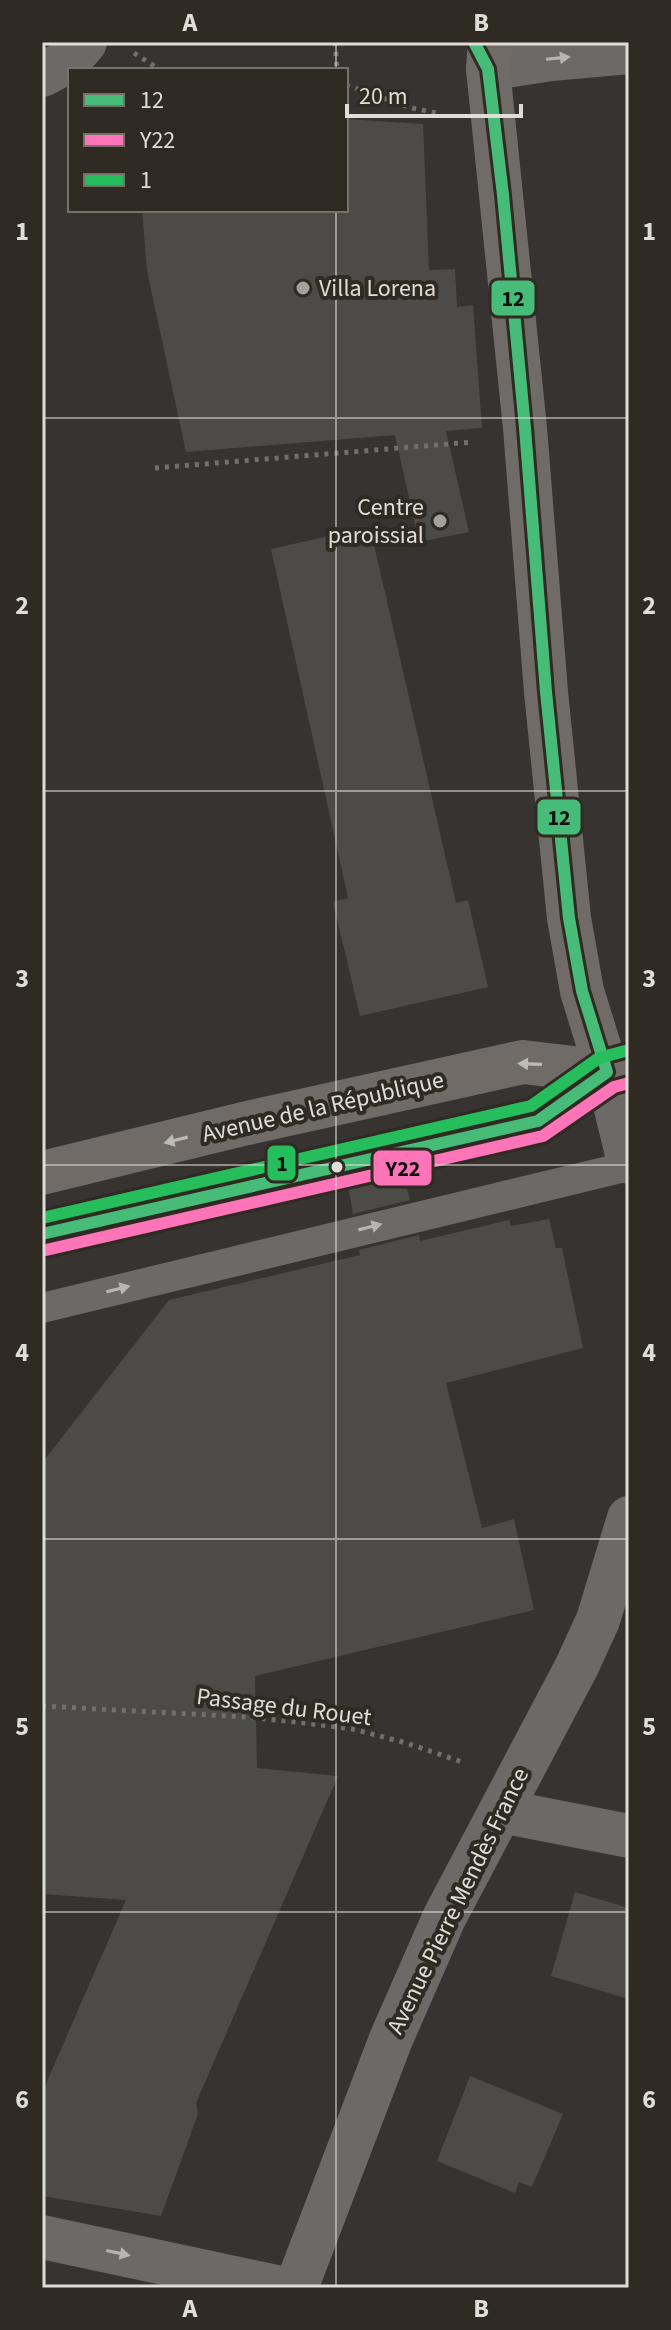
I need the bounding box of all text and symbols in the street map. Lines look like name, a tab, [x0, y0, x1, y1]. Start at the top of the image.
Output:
text: A	[182, 4, 199, 41]
text: B	[473, 4, 489, 41]
one-way arrow	[546, 52, 571, 65]
legend	[68, 68, 348, 212]
scale bar	[347, 68, 521, 118]
text: 20 m	[359, 79, 408, 114]
text: 12	[140, 83, 164, 118]
text: Y22	[139, 123, 175, 158]
text: 1	[140, 163, 152, 198]
text: 1	[15, 213, 29, 250]
text: 1	[642, 213, 656, 250]
place label: Villa Lorena	[319, 271, 436, 306]
marker: Villa Lorena	[294, 279, 312, 297]
line badge: 12	[490, 279, 536, 317]
text: 12	[501, 283, 525, 315]
place label: Centre paroissial	[328, 490, 424, 553]
marker: Centre paroissial	[431, 512, 449, 530]
text: 2	[15, 587, 29, 624]
text: 2	[642, 587, 656, 624]
line badge: 12	[536, 798, 582, 836]
text: 12	[547, 802, 571, 834]
text: 3	[15, 960, 29, 997]
text: 3	[642, 960, 656, 997]
one-way arrow	[516, 1057, 542, 1070]
street label: Avenue de la République	[199, 1062, 447, 1152]
one-way arrow	[163, 1135, 188, 1147]
line badge: 1	[266, 1144, 297, 1182]
text: 1	[276, 1148, 288, 1180]
line badge: Y22	[372, 1149, 433, 1187]
text: Y22	[385, 1153, 420, 1185]
unlabelled marker	[329, 1159, 345, 1175]
one-way arrow	[358, 1221, 383, 1233]
one-way arrow	[105, 1283, 130, 1295]
text: 4	[15, 1334, 29, 1371]
text: 4	[642, 1334, 656, 1371]
street label: Passage du Rouet	[195, 1679, 373, 1735]
text: 5	[15, 1708, 29, 1745]
text: 5	[642, 1708, 656, 1745]
street label: Avenue Pierre Mendès France	[378, 1762, 538, 2040]
text: 6	[15, 2081, 29, 2118]
text: 6	[642, 2081, 656, 2118]
one-way arrow	[106, 2247, 131, 2260]
text: A	[182, 2290, 199, 2327]
text: B	[473, 2290, 489, 2327]

